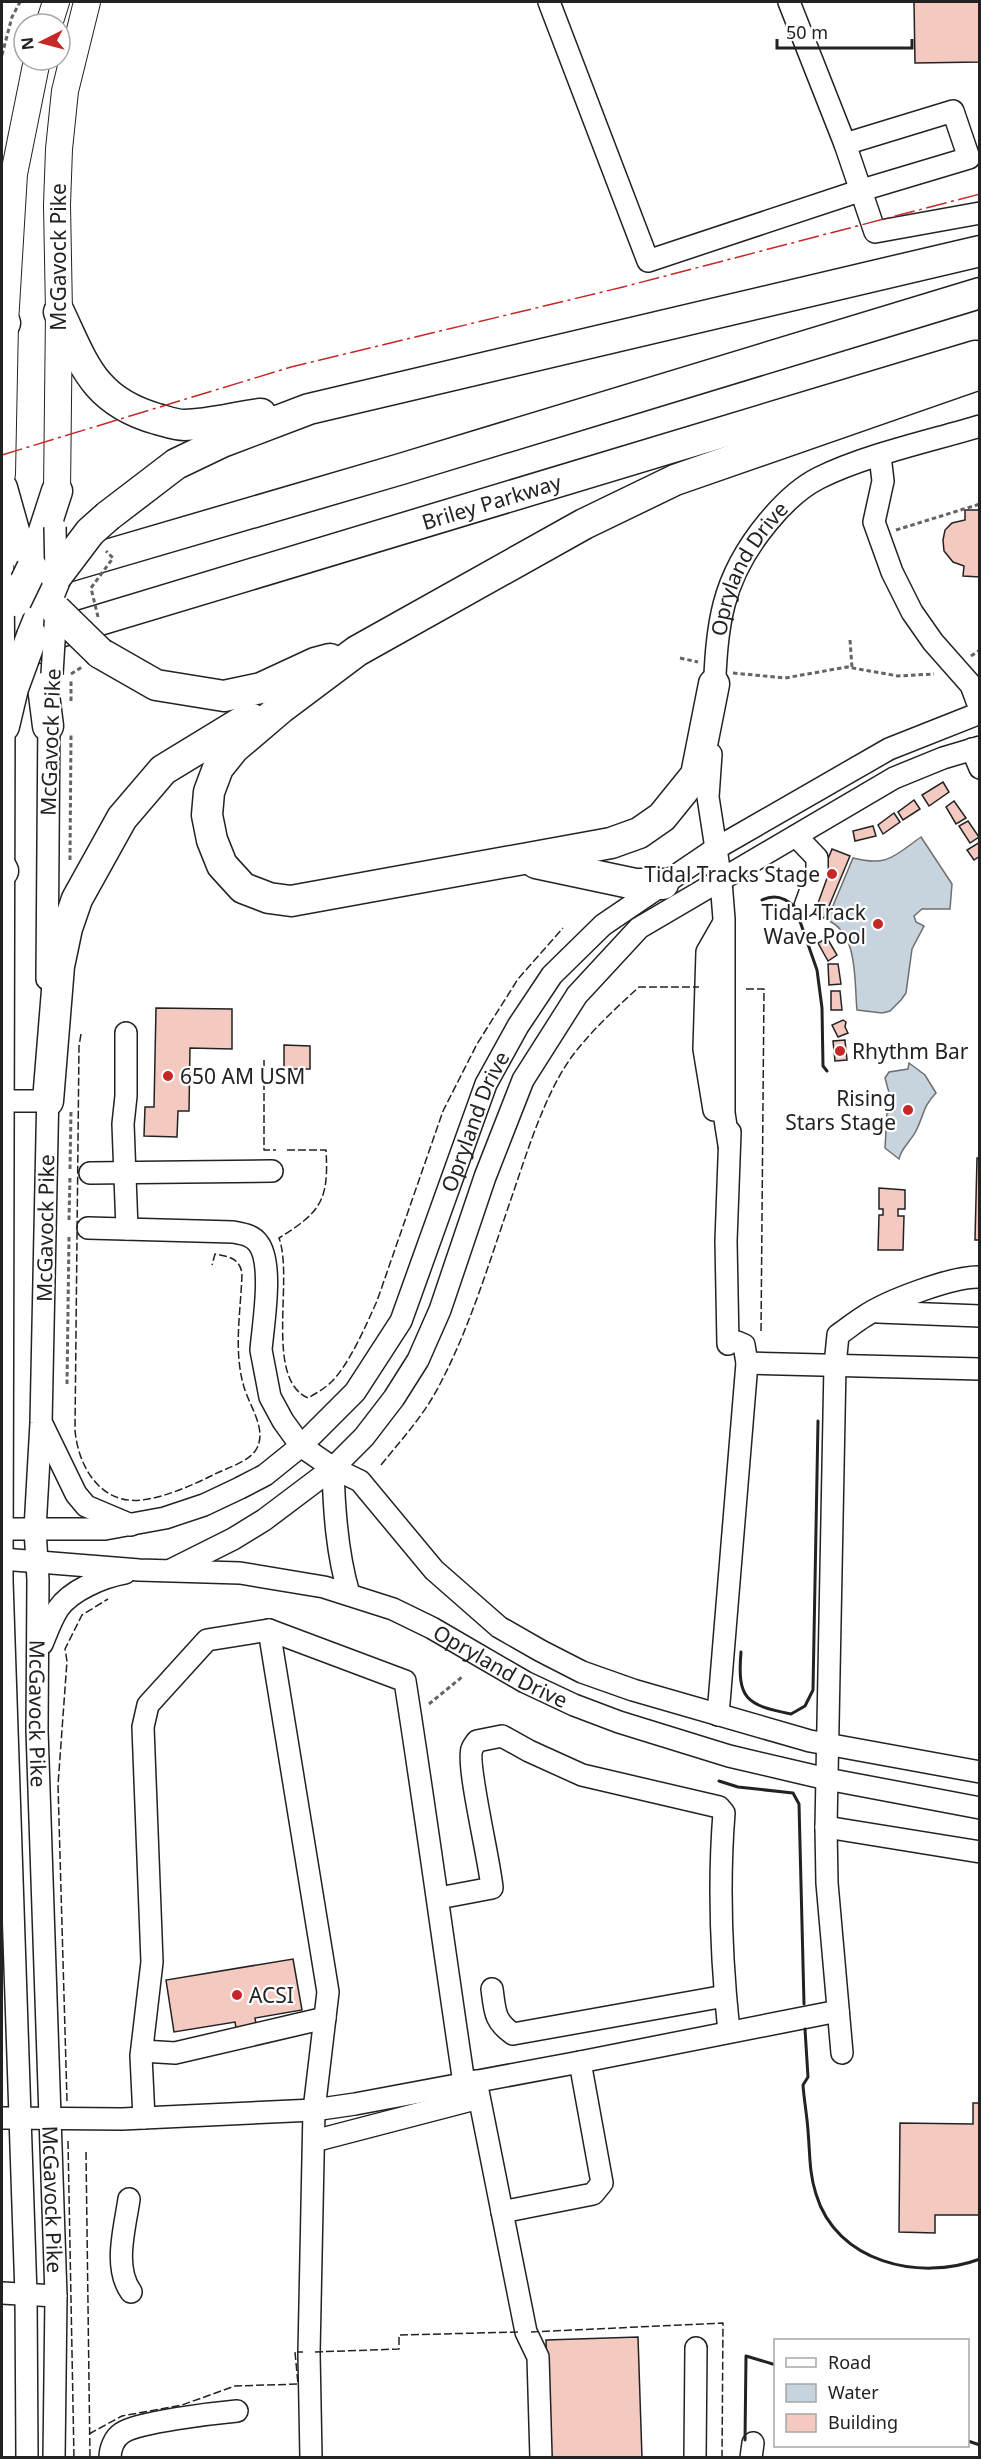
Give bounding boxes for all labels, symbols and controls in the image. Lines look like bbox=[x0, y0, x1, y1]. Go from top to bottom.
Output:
north arrow bbox=[12, 12, 72, 72]
scale bar bbox=[777, 12, 912, 50]
text: 50 m bbox=[786, 20, 828, 44]
text: N bbox=[15, 36, 39, 51]
street label: McGavock Pike bbox=[44, 183, 72, 331]
street label: Briley Parkway bbox=[418, 467, 565, 536]
street label: Opryland Drive bbox=[704, 495, 794, 638]
street label: McGavock Pike bbox=[33, 668, 67, 816]
place label: Tidal Tracks Stage bbox=[644, 860, 820, 888]
marker: Tidal Tracks Stage bbox=[825, 867, 839, 881]
place label: Tidal Track Wave Pool bbox=[761, 898, 867, 950]
marker: Tidal Track Wave Pool bbox=[871, 917, 885, 931]
place label: Rhythm Bar bbox=[852, 1037, 969, 1065]
marker: Rhythm Bar bbox=[833, 1044, 847, 1058]
street label: Opryland Drive bbox=[434, 1046, 515, 1196]
place label: 650 AM USM bbox=[180, 1062, 305, 1090]
marker: 650 AM USM bbox=[161, 1069, 175, 1083]
place label: Rising Stars Stage bbox=[785, 1084, 896, 1136]
marker: Rising Stars Stage bbox=[901, 1103, 915, 1117]
street label: McGavock Pike bbox=[30, 1154, 60, 1302]
street label: Opryland Drive bbox=[428, 1618, 572, 1714]
street label: McGavock Pike bbox=[23, 1640, 53, 1788]
place label: ACSI bbox=[249, 1981, 294, 2009]
marker: ACSI bbox=[230, 1988, 244, 2002]
street label: McGavock Pike bbox=[36, 2125, 69, 2274]
legend bbox=[774, 2339, 969, 2447]
text: Road bbox=[828, 2350, 871, 2374]
text: Water bbox=[828, 2380, 879, 2404]
text: Building bbox=[828, 2410, 898, 2434]

